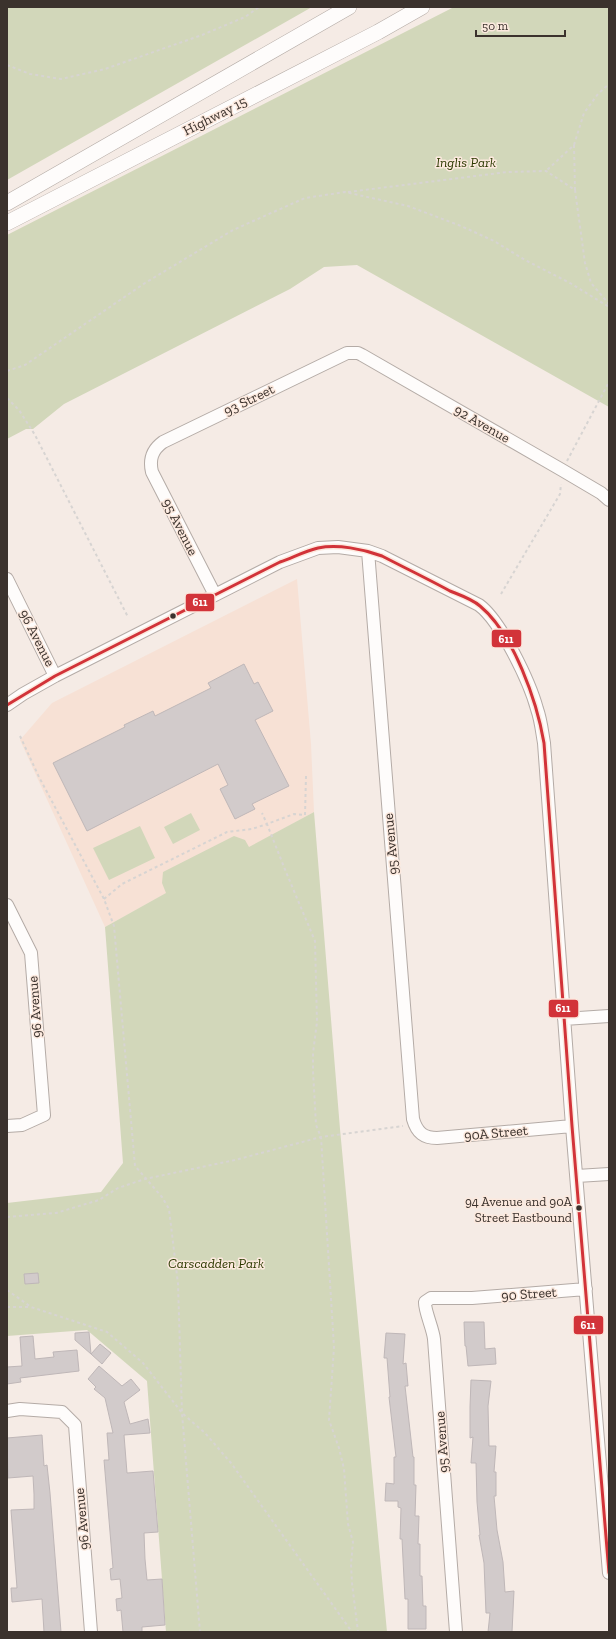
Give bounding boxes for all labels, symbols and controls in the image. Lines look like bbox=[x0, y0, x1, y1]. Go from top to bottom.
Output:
scale bar bbox=[476, 12, 565, 38]
text: 50 m bbox=[482, 19, 509, 33]
street label: Highway 15 bbox=[180, 93, 250, 139]
park label: Inglis Park bbox=[436, 154, 496, 171]
street label: 93 Street bbox=[221, 380, 278, 420]
street label: 92 Avenue bbox=[451, 401, 513, 447]
street label: 95 Avenue bbox=[158, 496, 202, 559]
line badge: 611 bbox=[185, 593, 215, 612]
text: 611 bbox=[193, 596, 208, 609]
street label: 96 Avenue bbox=[15, 607, 59, 670]
unlabelled marker bbox=[168, 611, 178, 621]
line badge: 611 bbox=[491, 629, 522, 648]
text: 611 bbox=[499, 633, 514, 646]
street label: 95 Avenue bbox=[380, 812, 402, 875]
street label: 96 Avenue bbox=[24, 975, 46, 1039]
line badge: 611 bbox=[548, 999, 579, 1018]
text: 611 bbox=[556, 1002, 571, 1015]
street label: 90A Street bbox=[463, 1122, 529, 1144]
place label: 94 Avenue and 90A Street Eastbound bbox=[465, 1194, 573, 1225]
marker: 94 Avenue and 90A Street Eastbound bbox=[574, 1203, 584, 1213]
park label: Carscadden Park bbox=[168, 1255, 264, 1272]
street label: 90 Street bbox=[501, 1284, 558, 1304]
line badge: 611 bbox=[573, 1315, 604, 1335]
text: 611 bbox=[581, 1319, 596, 1332]
street label: 95 Avenue bbox=[431, 1410, 453, 1473]
street label: 96 Avenue bbox=[71, 1487, 93, 1551]

